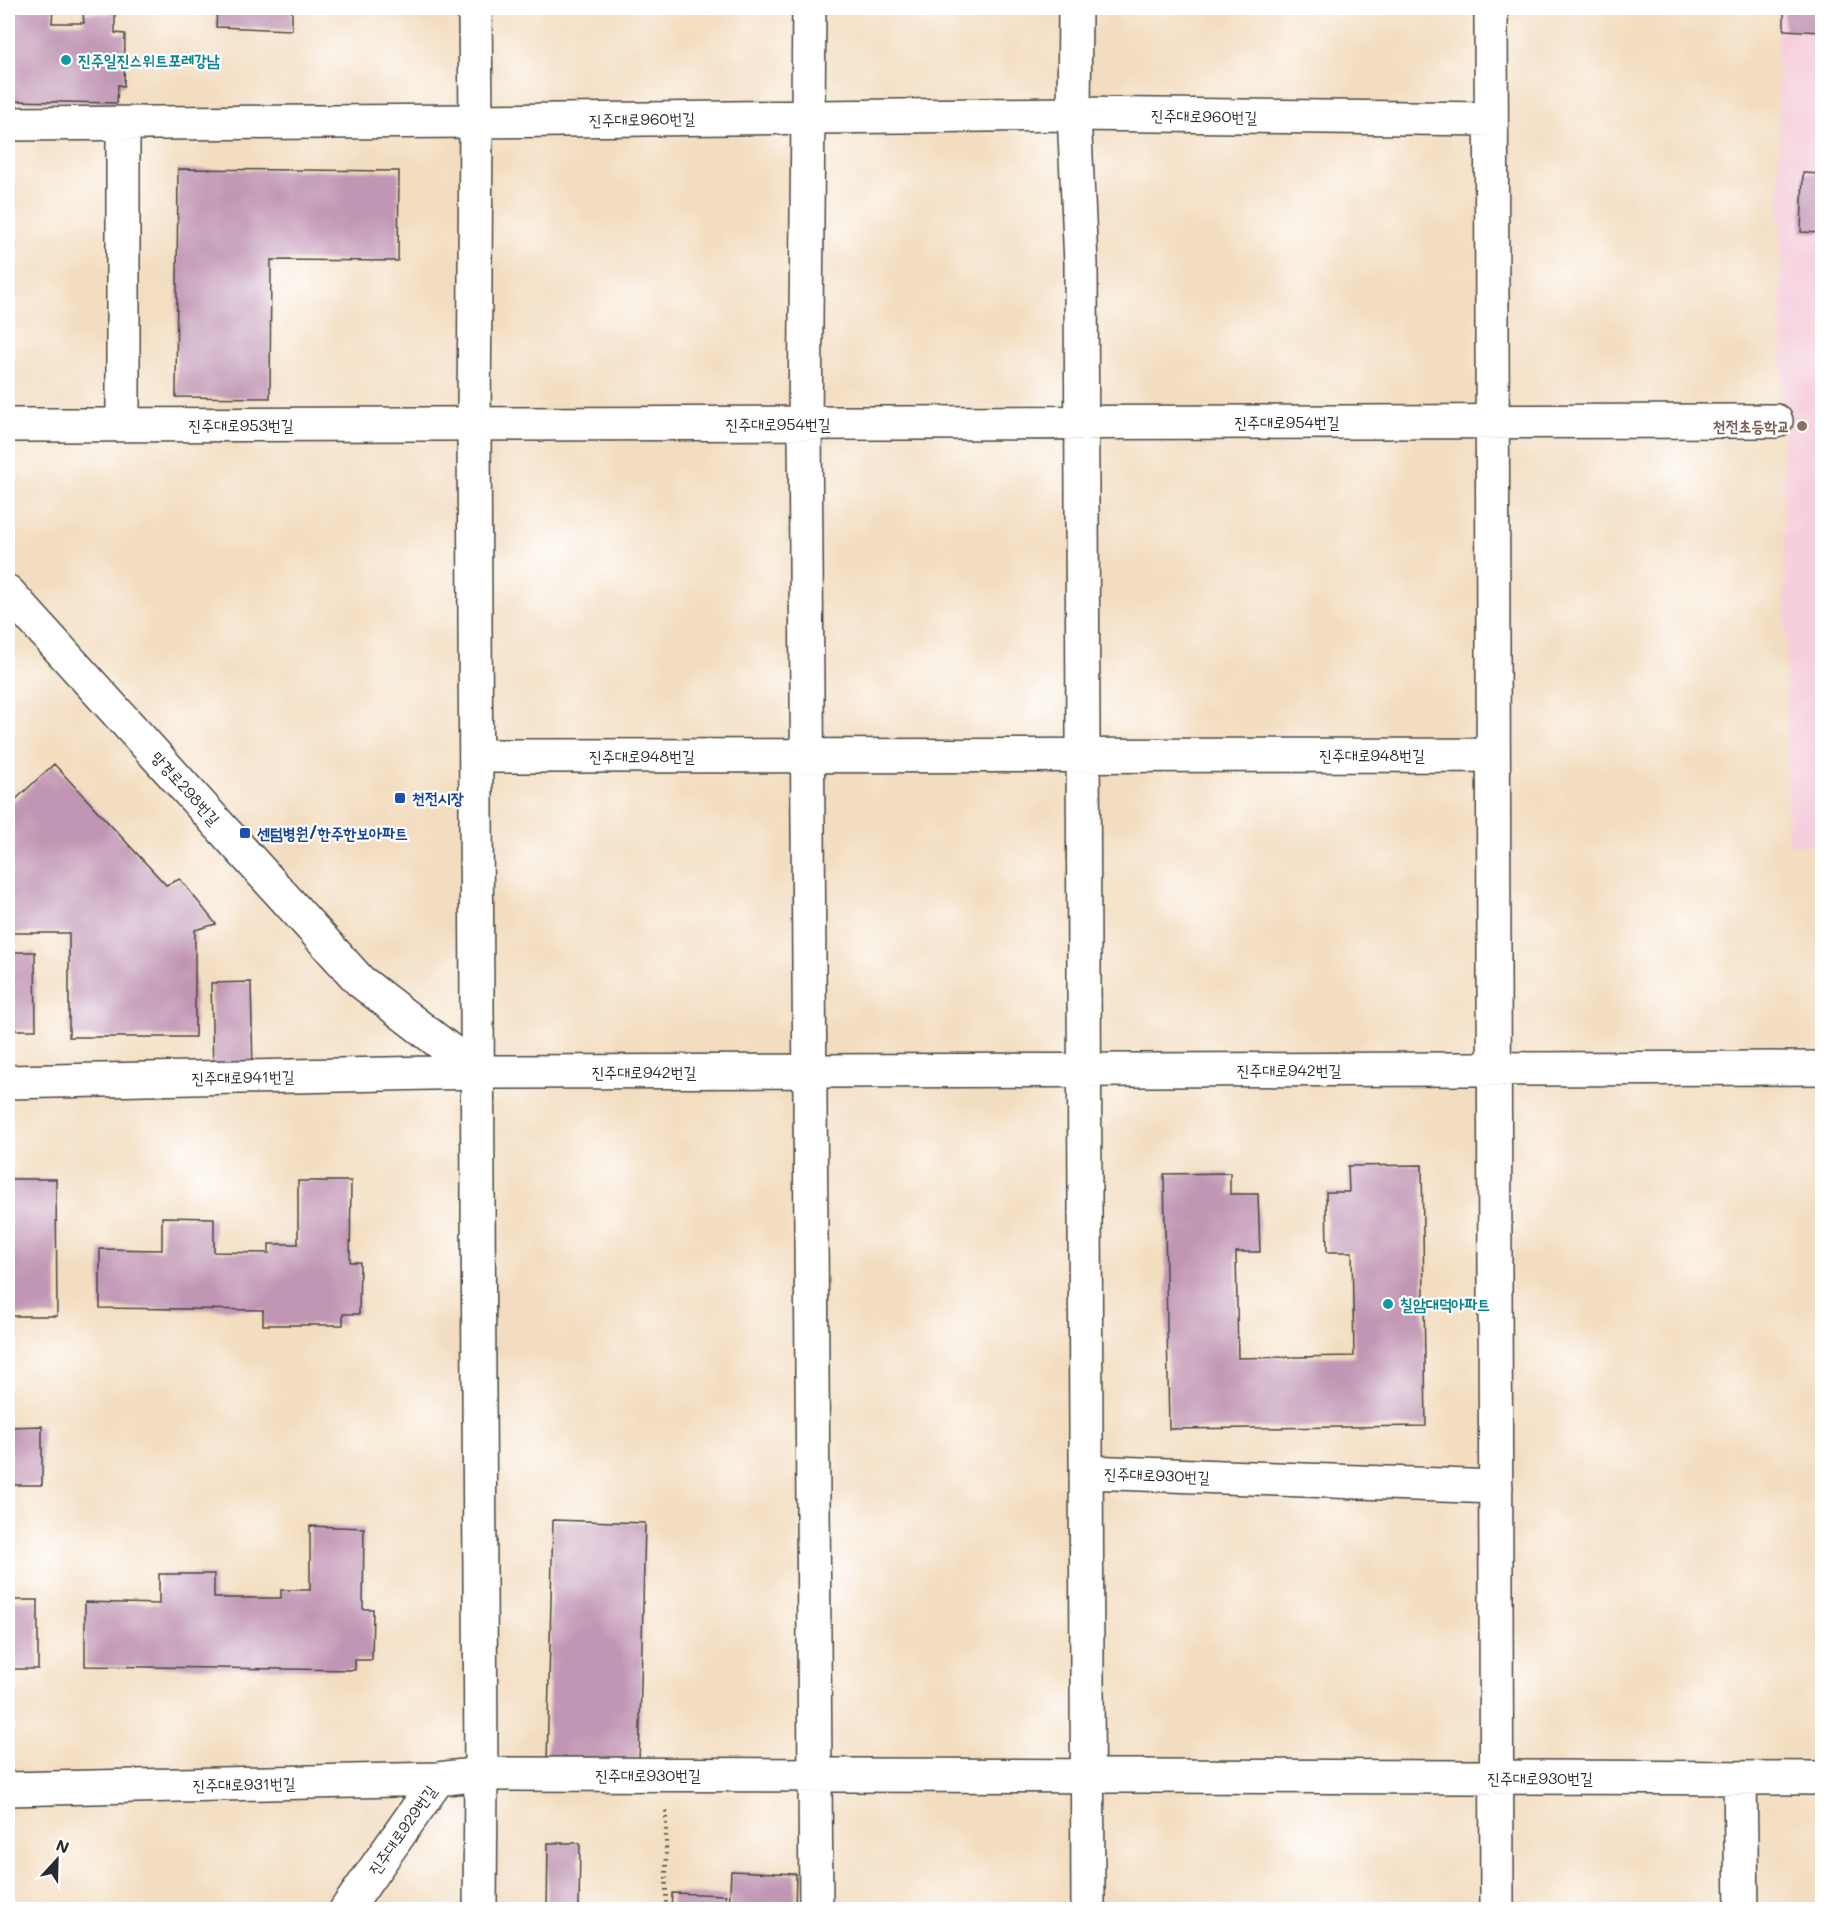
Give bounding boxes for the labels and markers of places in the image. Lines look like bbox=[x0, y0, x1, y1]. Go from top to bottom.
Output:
place label: 진주일진스위트포레강남 bbox=[78, 49, 220, 70]
marker: 진주일진스위트포레강남 bbox=[59, 53, 73, 67]
place label: 천전초등학교 bbox=[1713, 415, 1790, 436]
marker: 천전초등학교 bbox=[1795, 419, 1809, 433]
place label: 천전시장 bbox=[412, 787, 464, 808]
marker: 천전시장 bbox=[393, 791, 407, 805]
place label: 센텀병원/한주한보아파트 bbox=[257, 822, 408, 843]
marker: 센텀병원/한주한보아파트 bbox=[238, 826, 252, 840]
place label: 칠암대덕아파트 bbox=[1400, 1293, 1490, 1314]
marker: 칠암대덕아파트 bbox=[1381, 1297, 1395, 1311]

